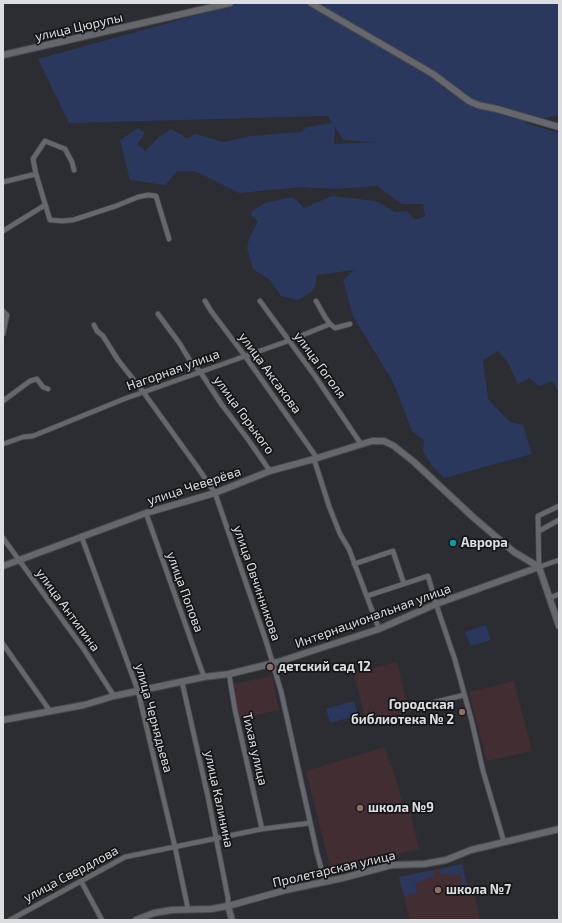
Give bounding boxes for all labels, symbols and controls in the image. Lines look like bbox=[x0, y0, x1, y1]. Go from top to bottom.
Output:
street label: улица Цюрупы bbox=[33, 9, 125, 45]
street label: улица Аксакова bbox=[235, 329, 305, 417]
street label: улица Гоголя bbox=[291, 329, 349, 401]
street label: Нагорная улица bbox=[124, 346, 222, 394]
street label: улица Горького bbox=[210, 373, 278, 457]
street label: улица Чеверёва bbox=[145, 464, 243, 508]
street label: улица Овчинникова bbox=[230, 523, 284, 643]
place label: Аврора bbox=[461, 535, 508, 551]
marker: Аврора bbox=[448, 538, 458, 548]
street label: улица Попова bbox=[163, 550, 207, 634]
street label: улица Антипина bbox=[33, 565, 103, 655]
street label: Интернациональная улица bbox=[293, 581, 453, 651]
place label: детский сад 12 bbox=[278, 659, 371, 675]
street label: улица Чернядьева bbox=[132, 662, 176, 774]
marker: детский сад 12 bbox=[265, 662, 275, 672]
place label: Городская библиотека № 2 bbox=[351, 697, 454, 728]
marker: Городская библиотека № 2 bbox=[457, 707, 467, 717]
street label: Тихая улица bbox=[239, 711, 271, 787]
street label: улица Калинина bbox=[201, 749, 237, 849]
place label: школа №9 bbox=[368, 800, 434, 816]
marker: школа №9 bbox=[355, 803, 365, 813]
street label: улица Свердлова bbox=[21, 842, 121, 906]
street label: Пролетарская улица bbox=[271, 847, 397, 891]
place label: школа №7 bbox=[446, 882, 511, 898]
marker: школа №7 bbox=[433, 885, 443, 895]

